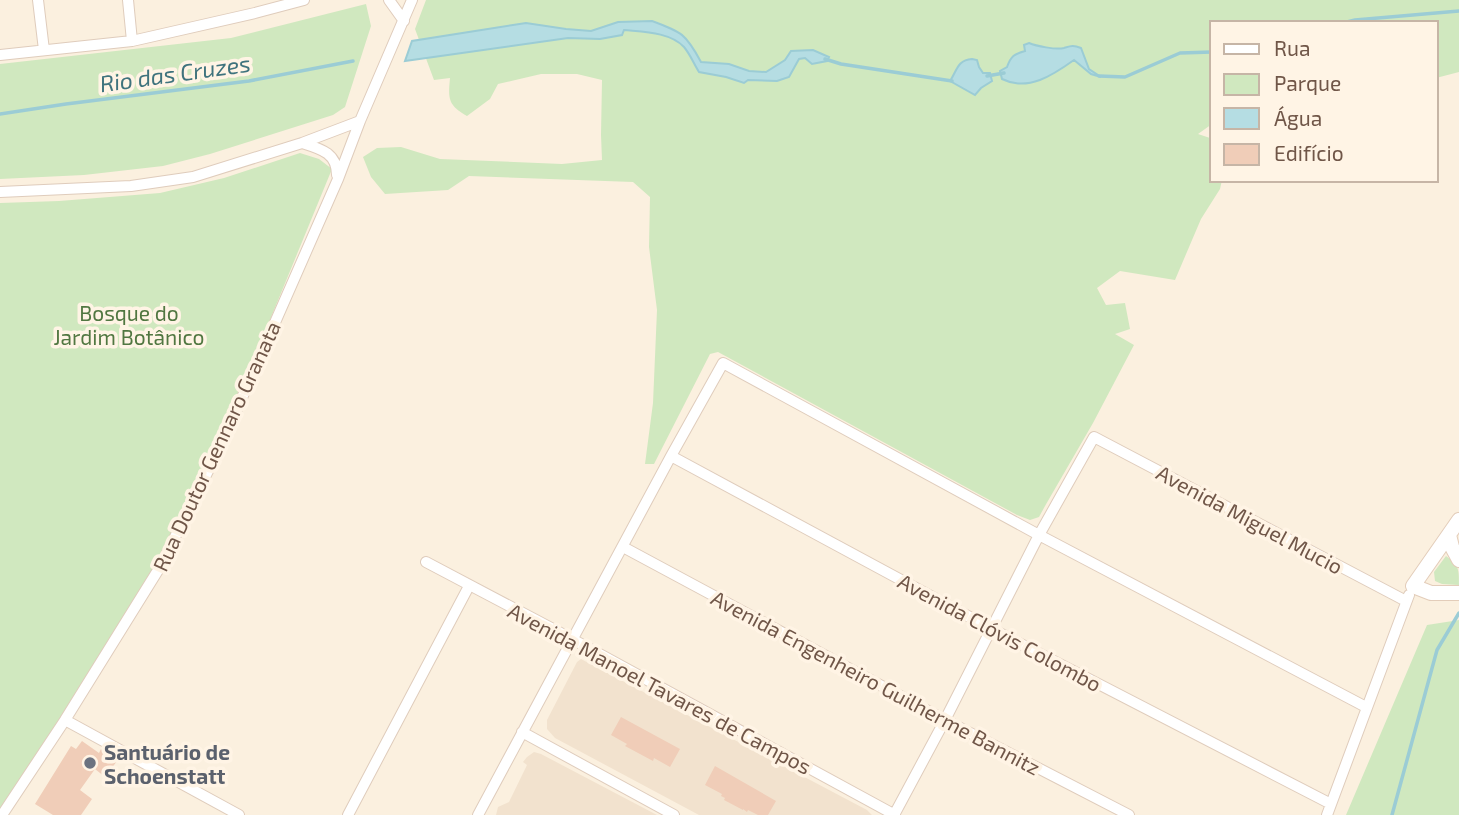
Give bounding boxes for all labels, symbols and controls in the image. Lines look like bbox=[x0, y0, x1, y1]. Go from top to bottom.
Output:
legend bbox=[1210, 21, 1438, 182]
text: Rua bbox=[1274, 35, 1310, 60]
water label: Rio das Cruzes bbox=[98, 49, 252, 97]
text: Parque bbox=[1274, 70, 1341, 95]
text: Água bbox=[1274, 105, 1322, 130]
text: Edifício bbox=[1274, 140, 1344, 165]
park label: Bosque do Jardim Botânico bbox=[53, 300, 205, 349]
street label: Rua Doutor Gennaro Granata bbox=[147, 317, 285, 575]
street label: Avenida Miguel Mucio bbox=[1153, 459, 1347, 579]
street label: Avenida Clóvis Colombo bbox=[894, 568, 1106, 696]
street label: Avenida Engenheiro Guilherme Bannitz bbox=[707, 584, 1045, 780]
street label: Avenida Manoel Tavares de Campos bbox=[504, 597, 816, 779]
place label: Santuário de Schoenstatt bbox=[104, 739, 230, 788]
marker: Santuário de Schoenstatt bbox=[82, 755, 98, 771]

